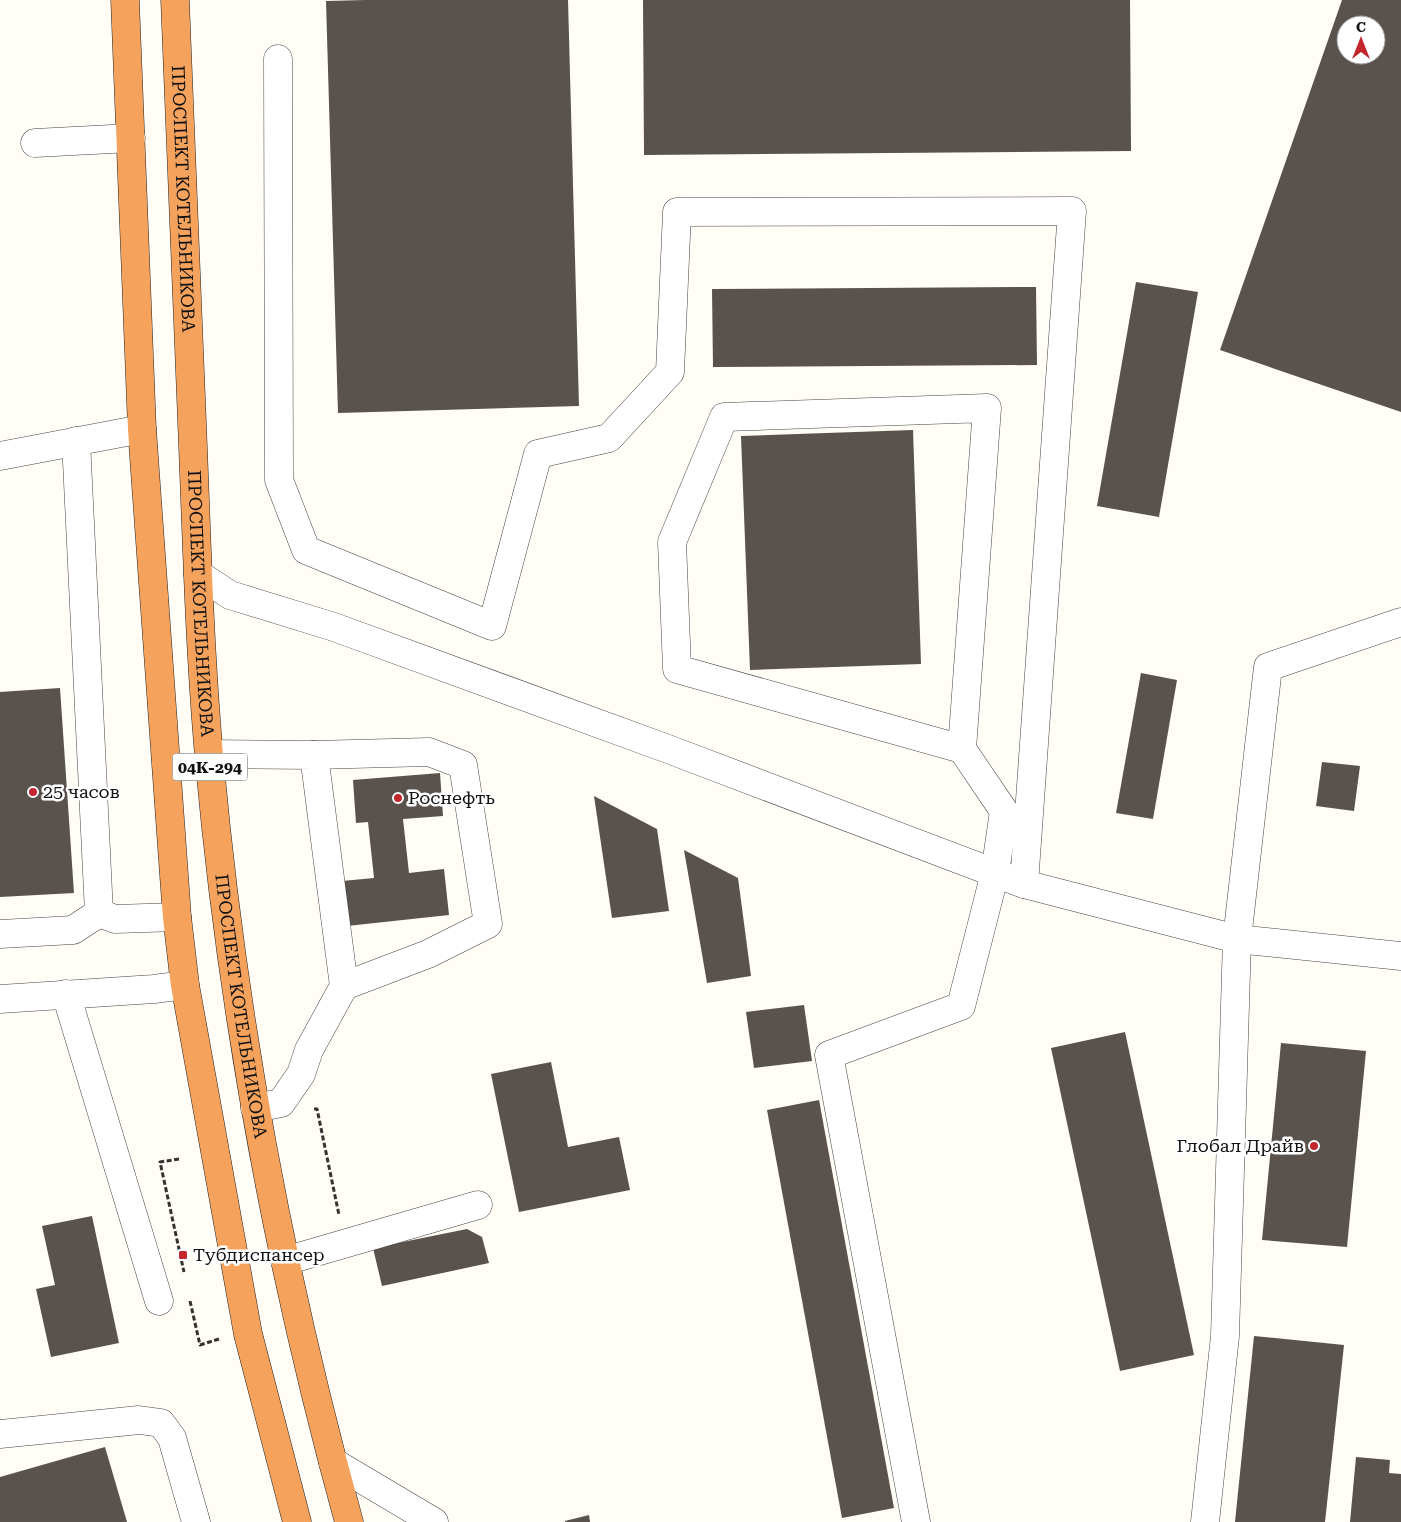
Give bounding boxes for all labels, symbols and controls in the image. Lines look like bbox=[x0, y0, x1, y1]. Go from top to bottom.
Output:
north arrow bbox=[1336, 15, 1386, 65]
text: С bbox=[1356, 19, 1366, 35]
street label: ПРОСПЕКТ КОТЕЛЬНИКОВА bbox=[168, 65, 199, 333]
street label: ПРОСПЕКТ КОТЕЛЬНИКОВА bbox=[184, 470, 218, 738]
road number: 04К-294 bbox=[172, 754, 248, 780]
place label: 25 часов bbox=[43, 781, 120, 802]
marker: 25 часов bbox=[27, 786, 39, 798]
place label: Роснефть bbox=[408, 787, 495, 808]
marker: Роснефть bbox=[392, 792, 404, 804]
street label: ПРОСПЕКТ КОТЕЛЬНИКОВА bbox=[211, 873, 272, 1140]
place label: Глобал Драйв bbox=[1177, 1135, 1304, 1156]
marker: Глобал Драйв bbox=[1308, 1140, 1320, 1152]
place label: Тубдиспансер bbox=[193, 1244, 325, 1265]
marker: Тубдиспансер bbox=[177, 1249, 189, 1261]

